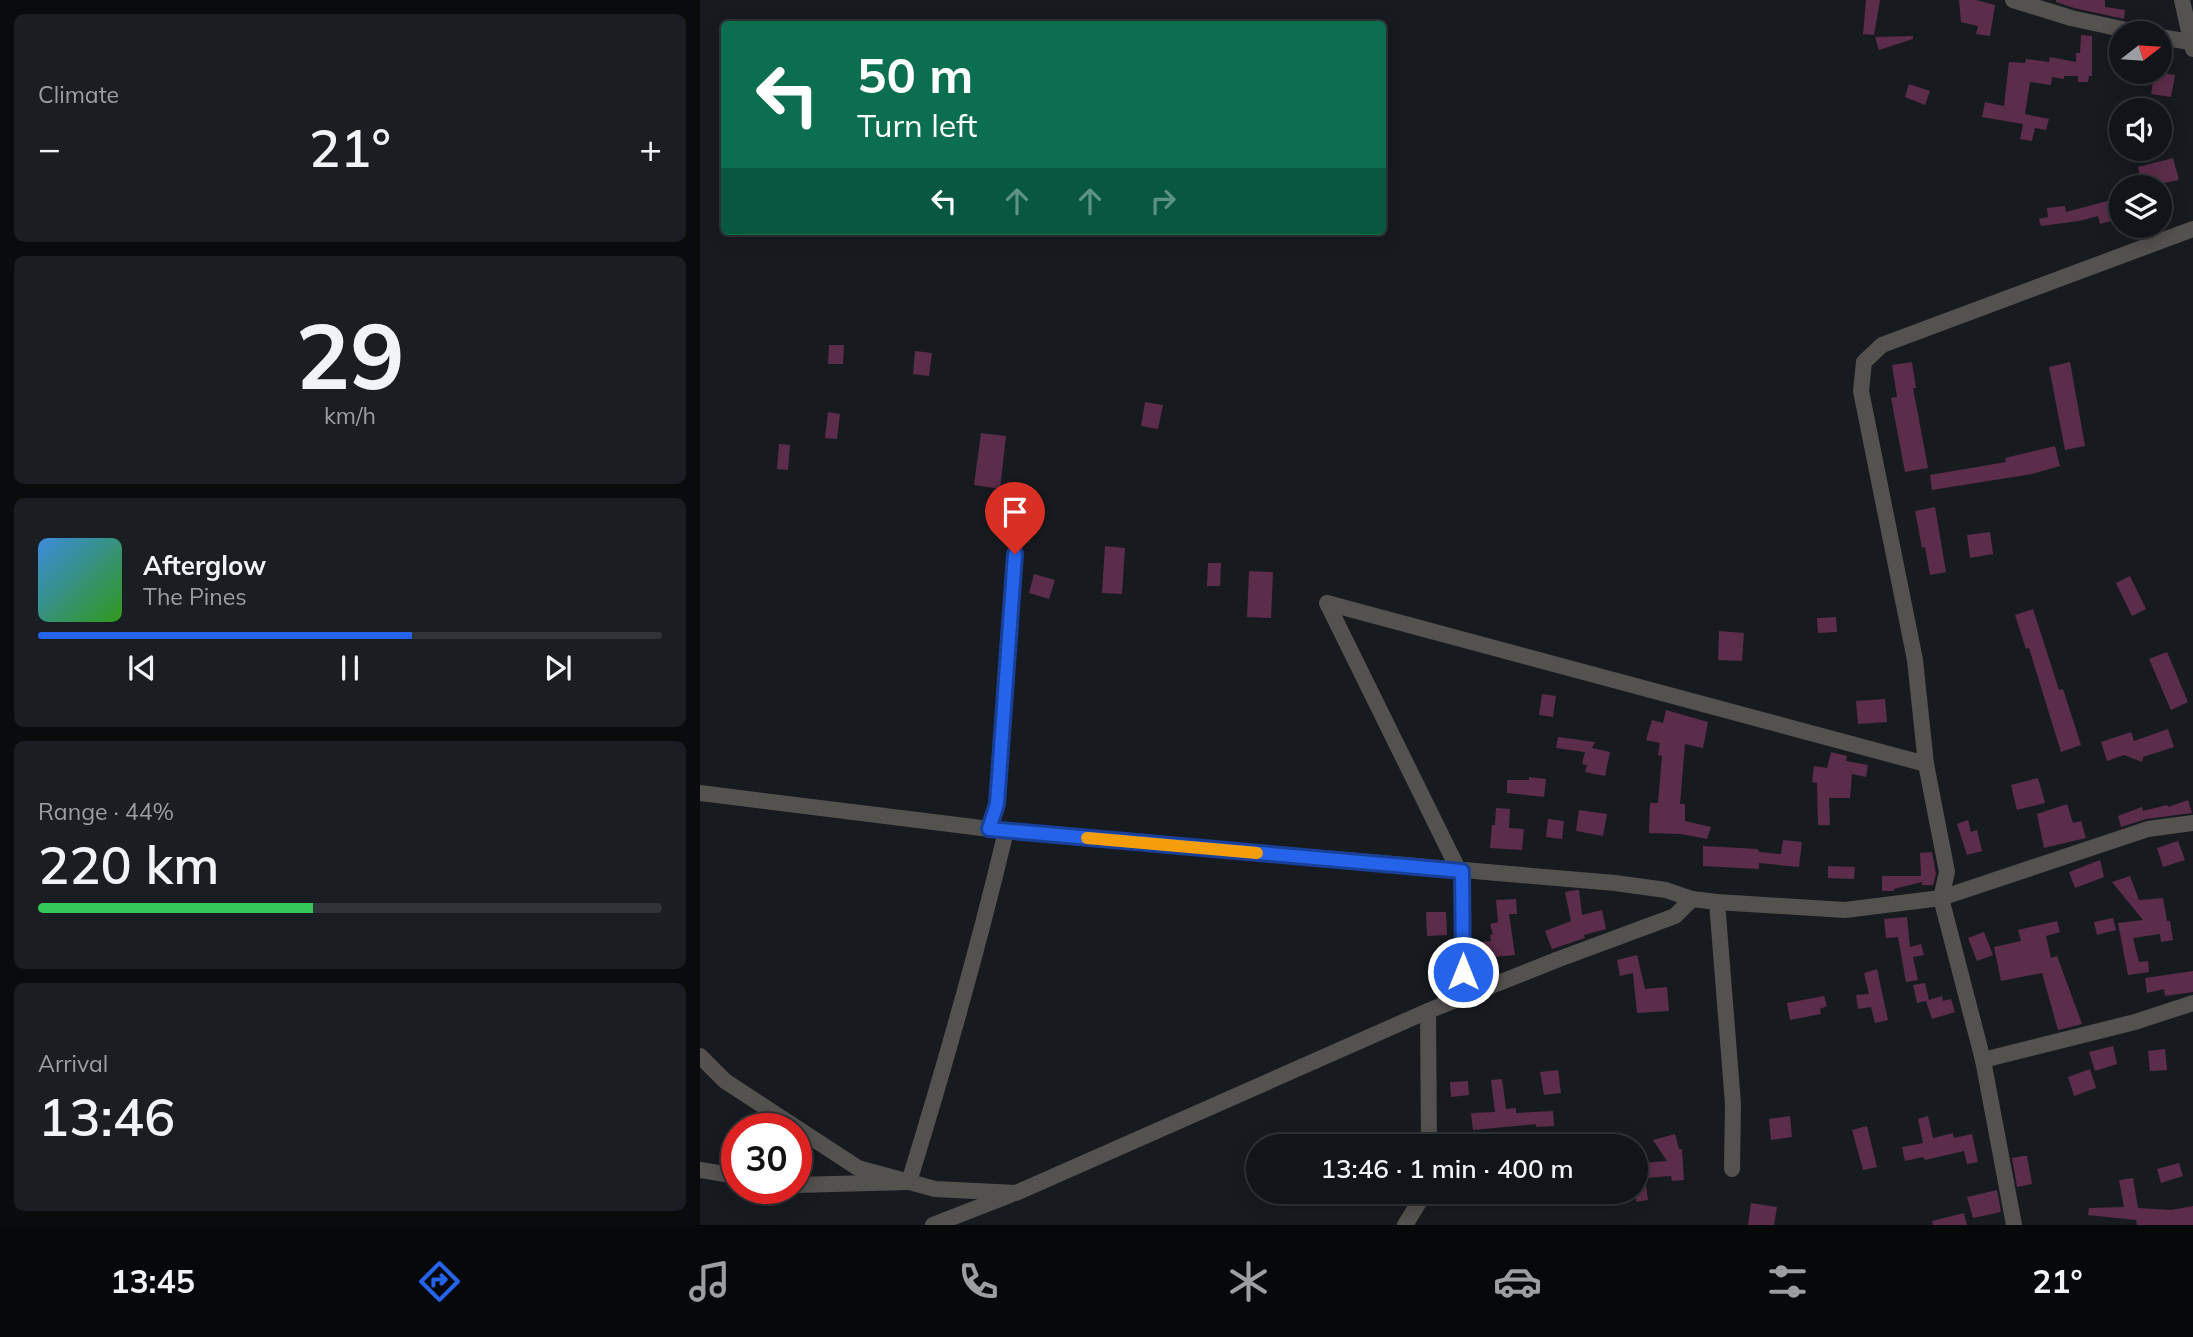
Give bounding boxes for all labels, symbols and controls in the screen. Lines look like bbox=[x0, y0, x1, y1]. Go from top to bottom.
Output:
north arrow bbox=[2109, 21, 2172, 84]
map controls bbox=[2109, 21, 2172, 238]
text: 50 m bbox=[857, 44, 973, 105]
icon: left bbox=[742, 49, 833, 140]
text: Climate bbox=[38, 80, 119, 109]
button: sound bbox=[2109, 98, 2172, 161]
text: Turn left bbox=[857, 105, 977, 145]
text: 21° bbox=[309, 115, 391, 180]
text: − bbox=[38, 124, 61, 172]
text: + bbox=[639, 124, 662, 172]
button: layers bbox=[2109, 175, 2172, 238]
icon: left bbox=[925, 182, 963, 220]
icon: ahead bbox=[998, 182, 1036, 220]
icon: ahead bbox=[1071, 182, 1109, 220]
icon: right bbox=[1144, 182, 1182, 220]
text: 29 bbox=[295, 298, 405, 412]
text: km/h bbox=[324, 401, 376, 430]
pin bbox=[985, 482, 1045, 554]
icon: arrive bbox=[996, 493, 1034, 531]
text: Afterglow bbox=[143, 549, 266, 582]
text: The Pines bbox=[143, 582, 247, 611]
icon: previous bbox=[123, 649, 161, 687]
icon: pause bbox=[331, 649, 369, 687]
icon: next bbox=[539, 649, 577, 687]
text: Range · 44% bbox=[38, 797, 174, 826]
text: 220 km bbox=[38, 832, 219, 897]
position arrow bbox=[1426, 935, 1500, 1009]
text: Arrival bbox=[38, 1049, 108, 1078]
text: 13:46 bbox=[38, 1084, 175, 1149]
speed limit sign: 30 bbox=[721, 1113, 812, 1204]
text: 13:46 · 1 min · 400 m bbox=[1320, 1152, 1574, 1185]
icon: directions bbox=[415, 1257, 464, 1306]
icon: music bbox=[685, 1257, 734, 1306]
icon: phone bbox=[954, 1257, 1003, 1306]
icon: climate bbox=[1224, 1257, 1273, 1306]
icon: car bbox=[1493, 1257, 1542, 1306]
icon: filters bbox=[1763, 1257, 1812, 1306]
text: 13:45 bbox=[110, 1261, 195, 1301]
text: 21° bbox=[2032, 1261, 2083, 1301]

